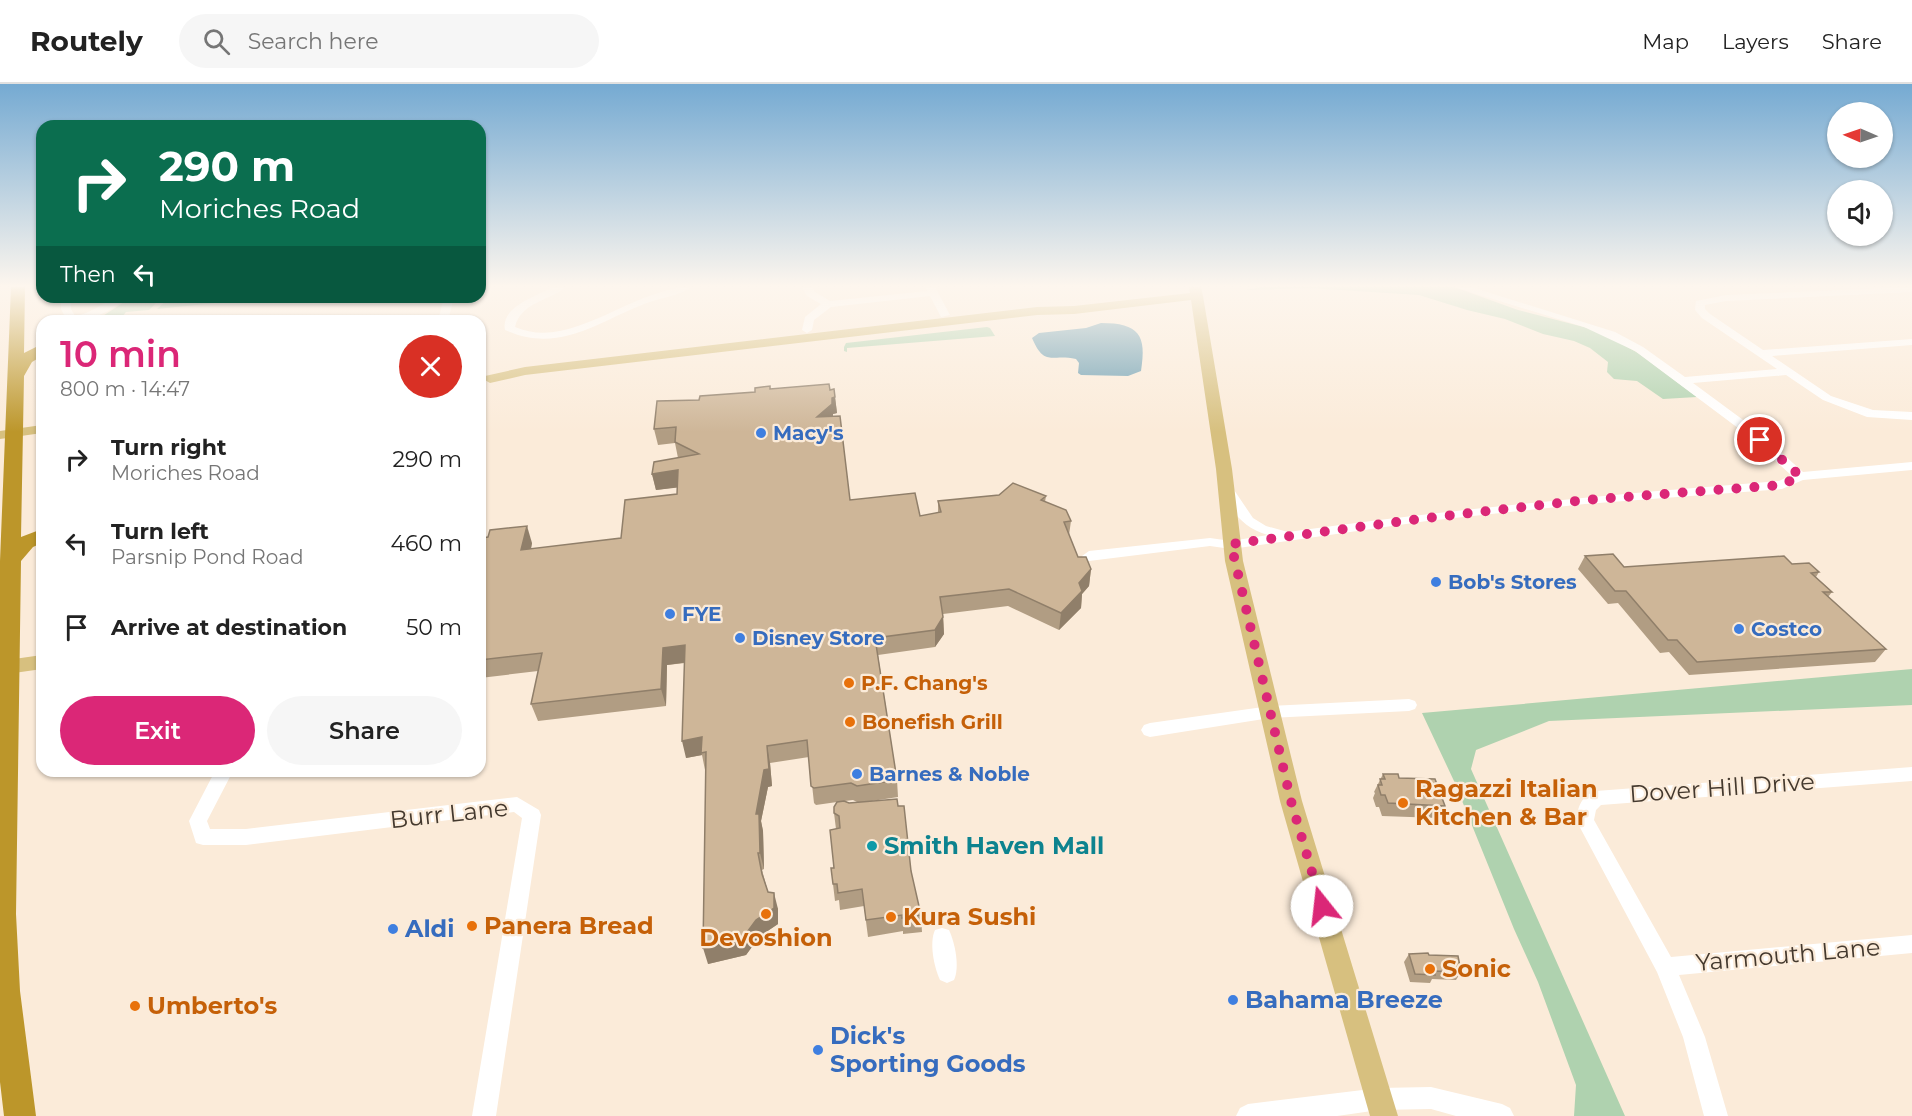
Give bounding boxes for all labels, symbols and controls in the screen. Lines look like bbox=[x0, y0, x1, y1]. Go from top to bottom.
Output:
search box bbox=[179, 14, 599, 68]
text: Routely bbox=[30, 24, 143, 58]
icon: search bbox=[200, 25, 233, 58]
text: Search here bbox=[248, 28, 379, 55]
text: Map bbox=[1642, 29, 1689, 54]
text: Layers bbox=[1722, 29, 1789, 54]
text: Share bbox=[1822, 29, 1882, 54]
north arrow bbox=[1827, 102, 1893, 168]
map controls bbox=[1827, 102, 1893, 246]
text: 290 m bbox=[159, 140, 295, 192]
icon: right bbox=[60, 144, 138, 222]
button: sound bbox=[1827, 180, 1893, 246]
text: Moriches Road bbox=[159, 192, 360, 225]
icon: left bbox=[128, 258, 161, 291]
text: Then bbox=[60, 261, 116, 288]
text: 10 min bbox=[60, 332, 181, 376]
button: close bbox=[399, 335, 462, 398]
text: 800 m · 14:47 bbox=[60, 377, 190, 401]
pin bbox=[1734, 414, 1785, 465]
place label: Macy's bbox=[773, 421, 844, 445]
icon: arrive bbox=[1743, 423, 1776, 456]
marker: Macy's bbox=[754, 426, 768, 440]
text: Turn right bbox=[111, 434, 226, 461]
icon: right bbox=[60, 443, 93, 476]
text: 290 m bbox=[392, 446, 462, 473]
text: Moriches Road bbox=[111, 461, 260, 485]
text: Turn left bbox=[111, 518, 209, 545]
icon: left bbox=[60, 527, 93, 560]
text: 460 m bbox=[390, 530, 462, 557]
text: Parsnip Pond Road bbox=[111, 545, 304, 569]
place label: Bob's Stores bbox=[1448, 570, 1577, 594]
marker: Bob's Stores bbox=[1429, 575, 1443, 589]
place label: FYE bbox=[682, 602, 722, 626]
marker: FYE bbox=[663, 607, 677, 621]
icon: arrive bbox=[60, 611, 93, 644]
text: Arrive at destination bbox=[111, 614, 347, 641]
text: 50 m bbox=[406, 614, 462, 641]
place label: Costco bbox=[1751, 617, 1822, 641]
marker: Costco bbox=[1732, 622, 1746, 636]
place label: Disney Store bbox=[752, 626, 885, 650]
marker: Disney Store bbox=[733, 631, 747, 645]
place label: P.F. Chang's bbox=[861, 671, 988, 695]
marker: P.F. Chang's bbox=[842, 676, 856, 690]
button: Exit bbox=[60, 696, 255, 765]
button: Share bbox=[267, 696, 462, 765]
place label: Bonefish Grill bbox=[862, 710, 1003, 734]
marker: Bonefish Grill bbox=[843, 715, 857, 729]
place label: Barnes & Noble bbox=[869, 762, 1030, 786]
marker: Barnes & Noble bbox=[850, 767, 864, 781]
street label: Dover Hill Drive bbox=[1628, 767, 1816, 808]
place label: Ragazzi Italian Kitchen & Bar bbox=[1415, 774, 1598, 831]
street label: Burr Lane bbox=[388, 793, 509, 834]
marker: Ragazzi Italian Kitchen & Bar bbox=[1396, 796, 1410, 810]
place label: Smith Haven Mall bbox=[884, 831, 1104, 860]
marker: Smith Haven Mall bbox=[865, 839, 879, 853]
position arrow bbox=[1290, 874, 1354, 938]
place label: Kura Sushi bbox=[903, 902, 1036, 931]
marker: Devoshion bbox=[759, 907, 773, 921]
marker: Kura Sushi bbox=[884, 910, 898, 924]
place label: Panera Bread bbox=[484, 911, 654, 940]
place label: Aldi bbox=[404, 914, 454, 943]
marker: Panera Bread bbox=[465, 919, 479, 933]
marker: Aldi bbox=[386, 922, 400, 936]
place label: Devoshion bbox=[699, 923, 833, 952]
street label: Yarmouth Lane bbox=[1694, 932, 1881, 977]
place label: Sonic bbox=[1442, 954, 1511, 983]
marker: Sonic bbox=[1423, 962, 1437, 976]
place label: Bahama Breeze bbox=[1245, 985, 1443, 1014]
place label: Umberto's bbox=[147, 991, 277, 1020]
marker: Bahama Breeze bbox=[1226, 993, 1240, 1007]
marker: Umberto's bbox=[128, 999, 142, 1013]
place label: Dick's Sporting Goods bbox=[830, 1021, 1026, 1078]
marker: Dick's Sporting Goods bbox=[811, 1043, 825, 1057]

